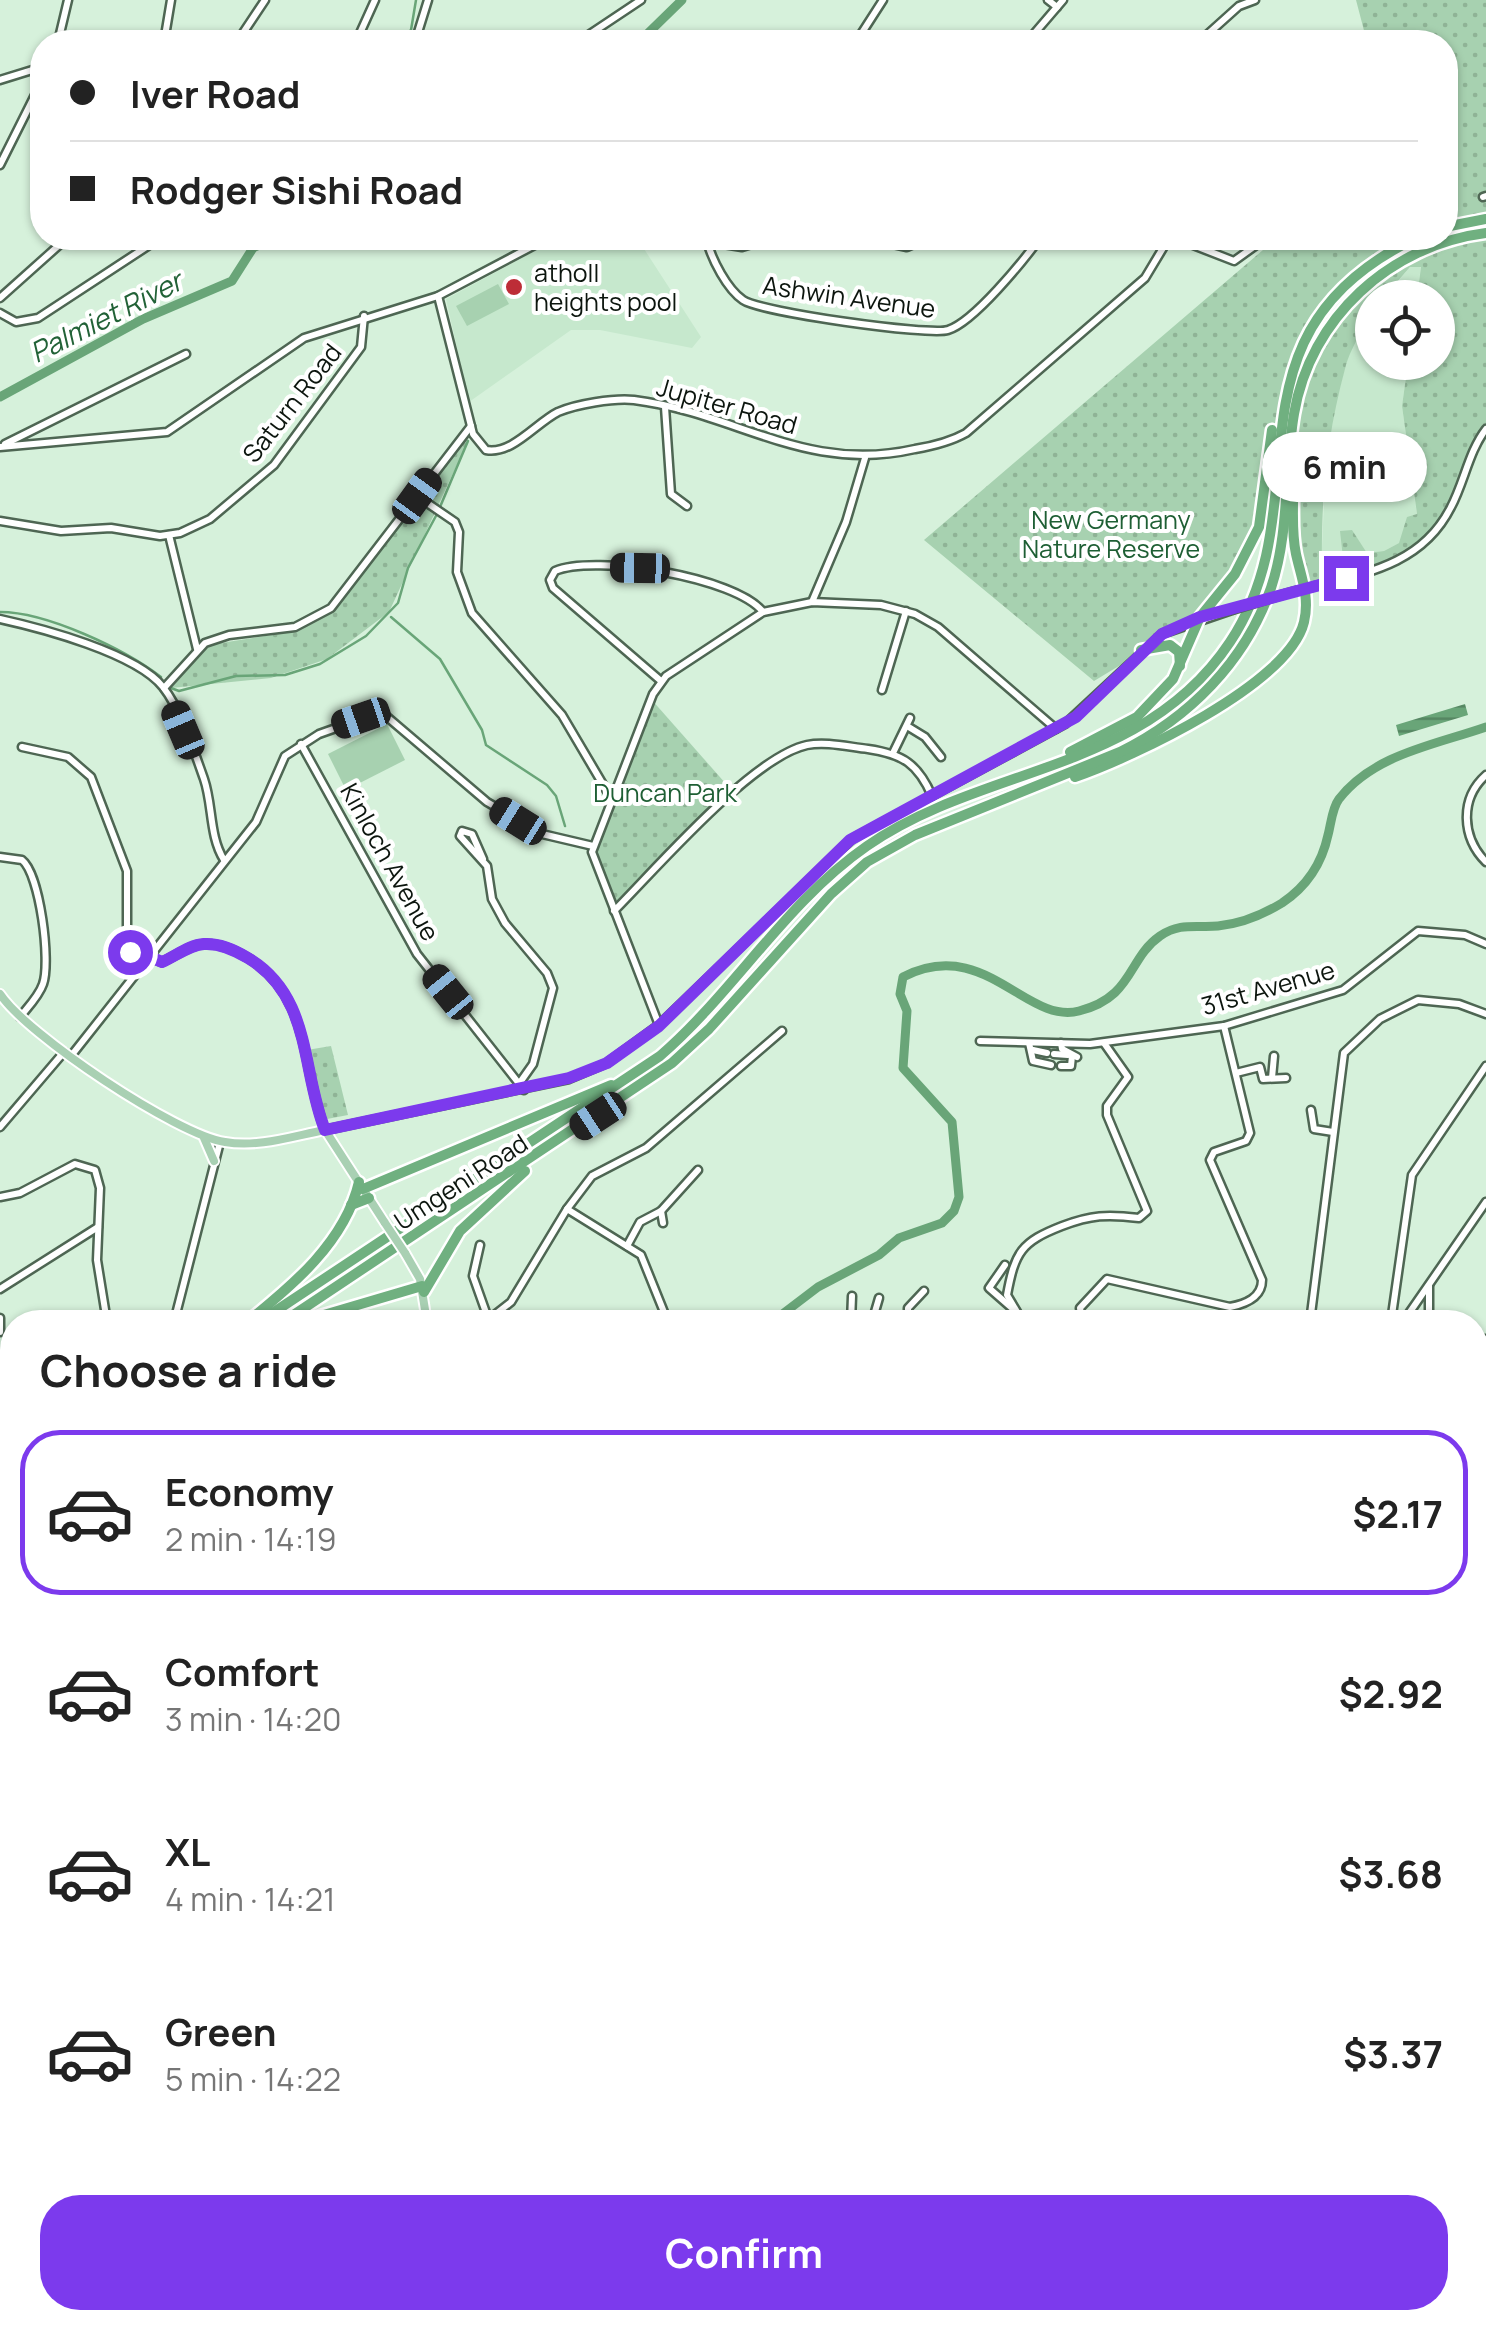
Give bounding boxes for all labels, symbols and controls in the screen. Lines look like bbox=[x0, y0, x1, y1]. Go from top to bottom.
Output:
text: Iver Road bbox=[130, 67, 300, 119]
text: Rodger Sishi Road bbox=[130, 163, 463, 215]
place label: atholl heights pool bbox=[534, 255, 677, 319]
water label: Palmiet River bbox=[23, 260, 192, 371]
street label: Ashwin Avenue bbox=[760, 267, 938, 326]
marker: atholl heights pool bbox=[503, 276, 525, 298]
map controls bbox=[1355, 280, 1455, 380]
button: locate bbox=[1355, 280, 1455, 380]
street label: Saturn Road bbox=[234, 336, 349, 470]
street label: Jupiter Road bbox=[653, 369, 801, 442]
callout: 6 min bbox=[1264, 433, 1428, 503]
text: 6 min bbox=[1302, 445, 1387, 489]
car bbox=[387, 463, 447, 529]
park label: New Germany Nature Reserve bbox=[1022, 502, 1200, 566]
car bbox=[610, 552, 670, 584]
route end bbox=[1324, 556, 1369, 601]
car bbox=[328, 694, 394, 742]
car bbox=[157, 697, 209, 763]
park label: Duncan Park bbox=[593, 775, 737, 810]
street label: Kinloch Avenue bbox=[333, 777, 448, 947]
car bbox=[485, 792, 551, 850]
route start bbox=[108, 930, 153, 975]
street label: 31st Avenue bbox=[1197, 952, 1339, 1023]
car bbox=[417, 959, 479, 1025]
car bbox=[565, 1087, 631, 1145]
street label: Umgeni Road bbox=[387, 1125, 534, 1238]
text: Choose a ride bbox=[40, 1339, 337, 1401]
text: Economy bbox=[165, 1465, 334, 1517]
icon: car bbox=[45, 1468, 135, 1558]
text: $2.17 bbox=[1353, 1487, 1443, 1539]
text: 2 min · 14:19 bbox=[165, 1517, 337, 1561]
text: Comfort bbox=[165, 1645, 319, 1697]
icon: car bbox=[45, 1648, 135, 1738]
text: $2.92 bbox=[1339, 1667, 1443, 1719]
text: 3 min · 14:20 bbox=[165, 1697, 341, 1741]
text: XL bbox=[165, 1825, 210, 1877]
icon: car bbox=[45, 1828, 135, 1918]
text: $3.68 bbox=[1339, 1847, 1443, 1899]
text: 4 min · 14:21 bbox=[165, 1877, 336, 1921]
text: Green bbox=[165, 2005, 277, 2057]
icon: car bbox=[45, 2008, 135, 2098]
text: $3.37 bbox=[1343, 2027, 1443, 2079]
text: 5 min · 14:22 bbox=[165, 2057, 341, 2101]
button: Confirm bbox=[40, 2195, 1448, 2310]

